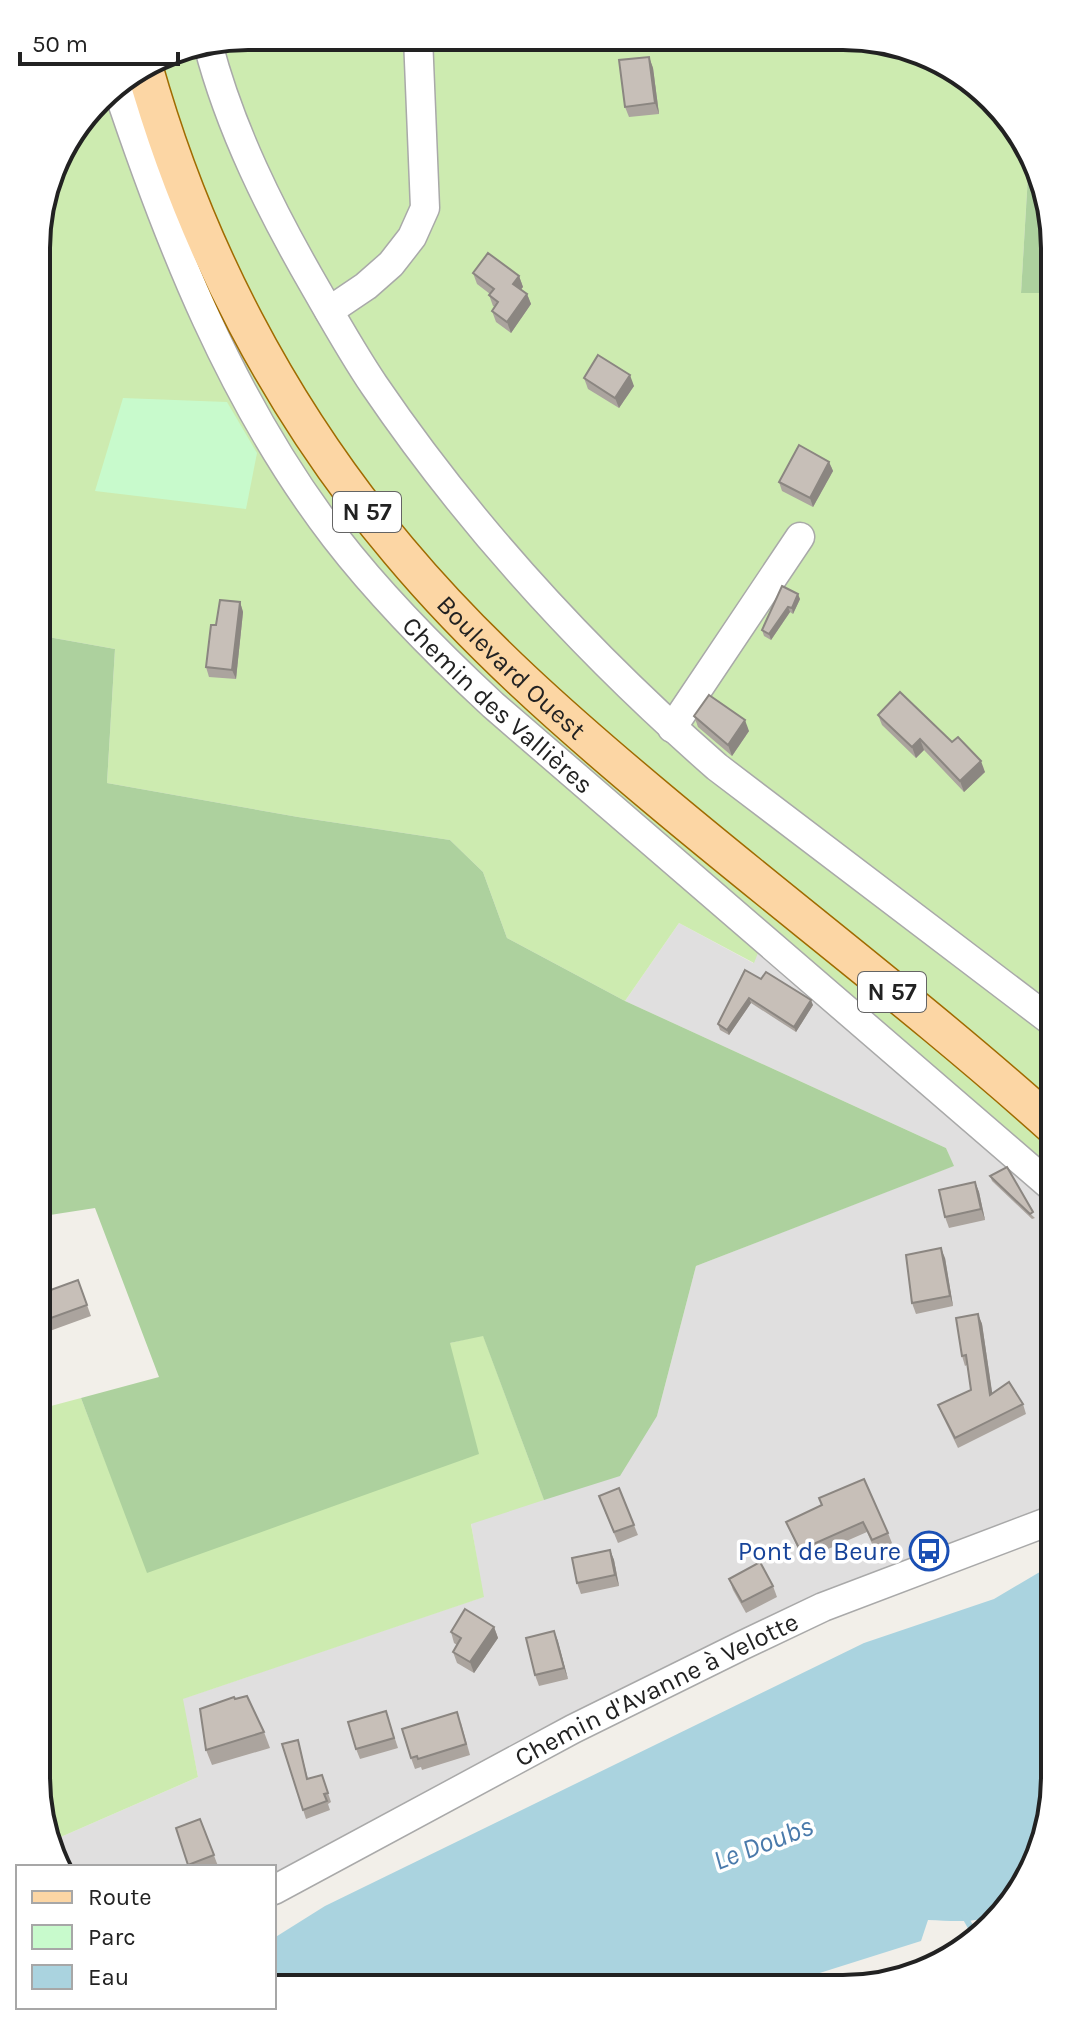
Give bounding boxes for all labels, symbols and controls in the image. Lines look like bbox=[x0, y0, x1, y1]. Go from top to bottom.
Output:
scale bar bbox=[20, 16, 178, 66]
text: 50 m bbox=[32, 30, 88, 58]
road number: N 57 bbox=[333, 492, 401, 532]
street label: Boulevard Ouest bbox=[430, 589, 592, 746]
street label: Chemin des Vallières bbox=[396, 610, 600, 800]
road number: N 57 bbox=[858, 972, 926, 1012]
bus stop icon: Pont de Beure bbox=[908, 1530, 950, 1572]
place label: Pont de Beure bbox=[738, 1536, 901, 1567]
street label: Chemin d'Avanne à Velotte bbox=[509, 1606, 803, 1773]
water label: Le Doubs bbox=[708, 1809, 818, 1877]
legend bbox=[16, 1865, 276, 2009]
text: Route bbox=[88, 1883, 152, 1911]
text: Parc bbox=[88, 1923, 136, 1951]
text: Eau bbox=[88, 1963, 129, 1991]

